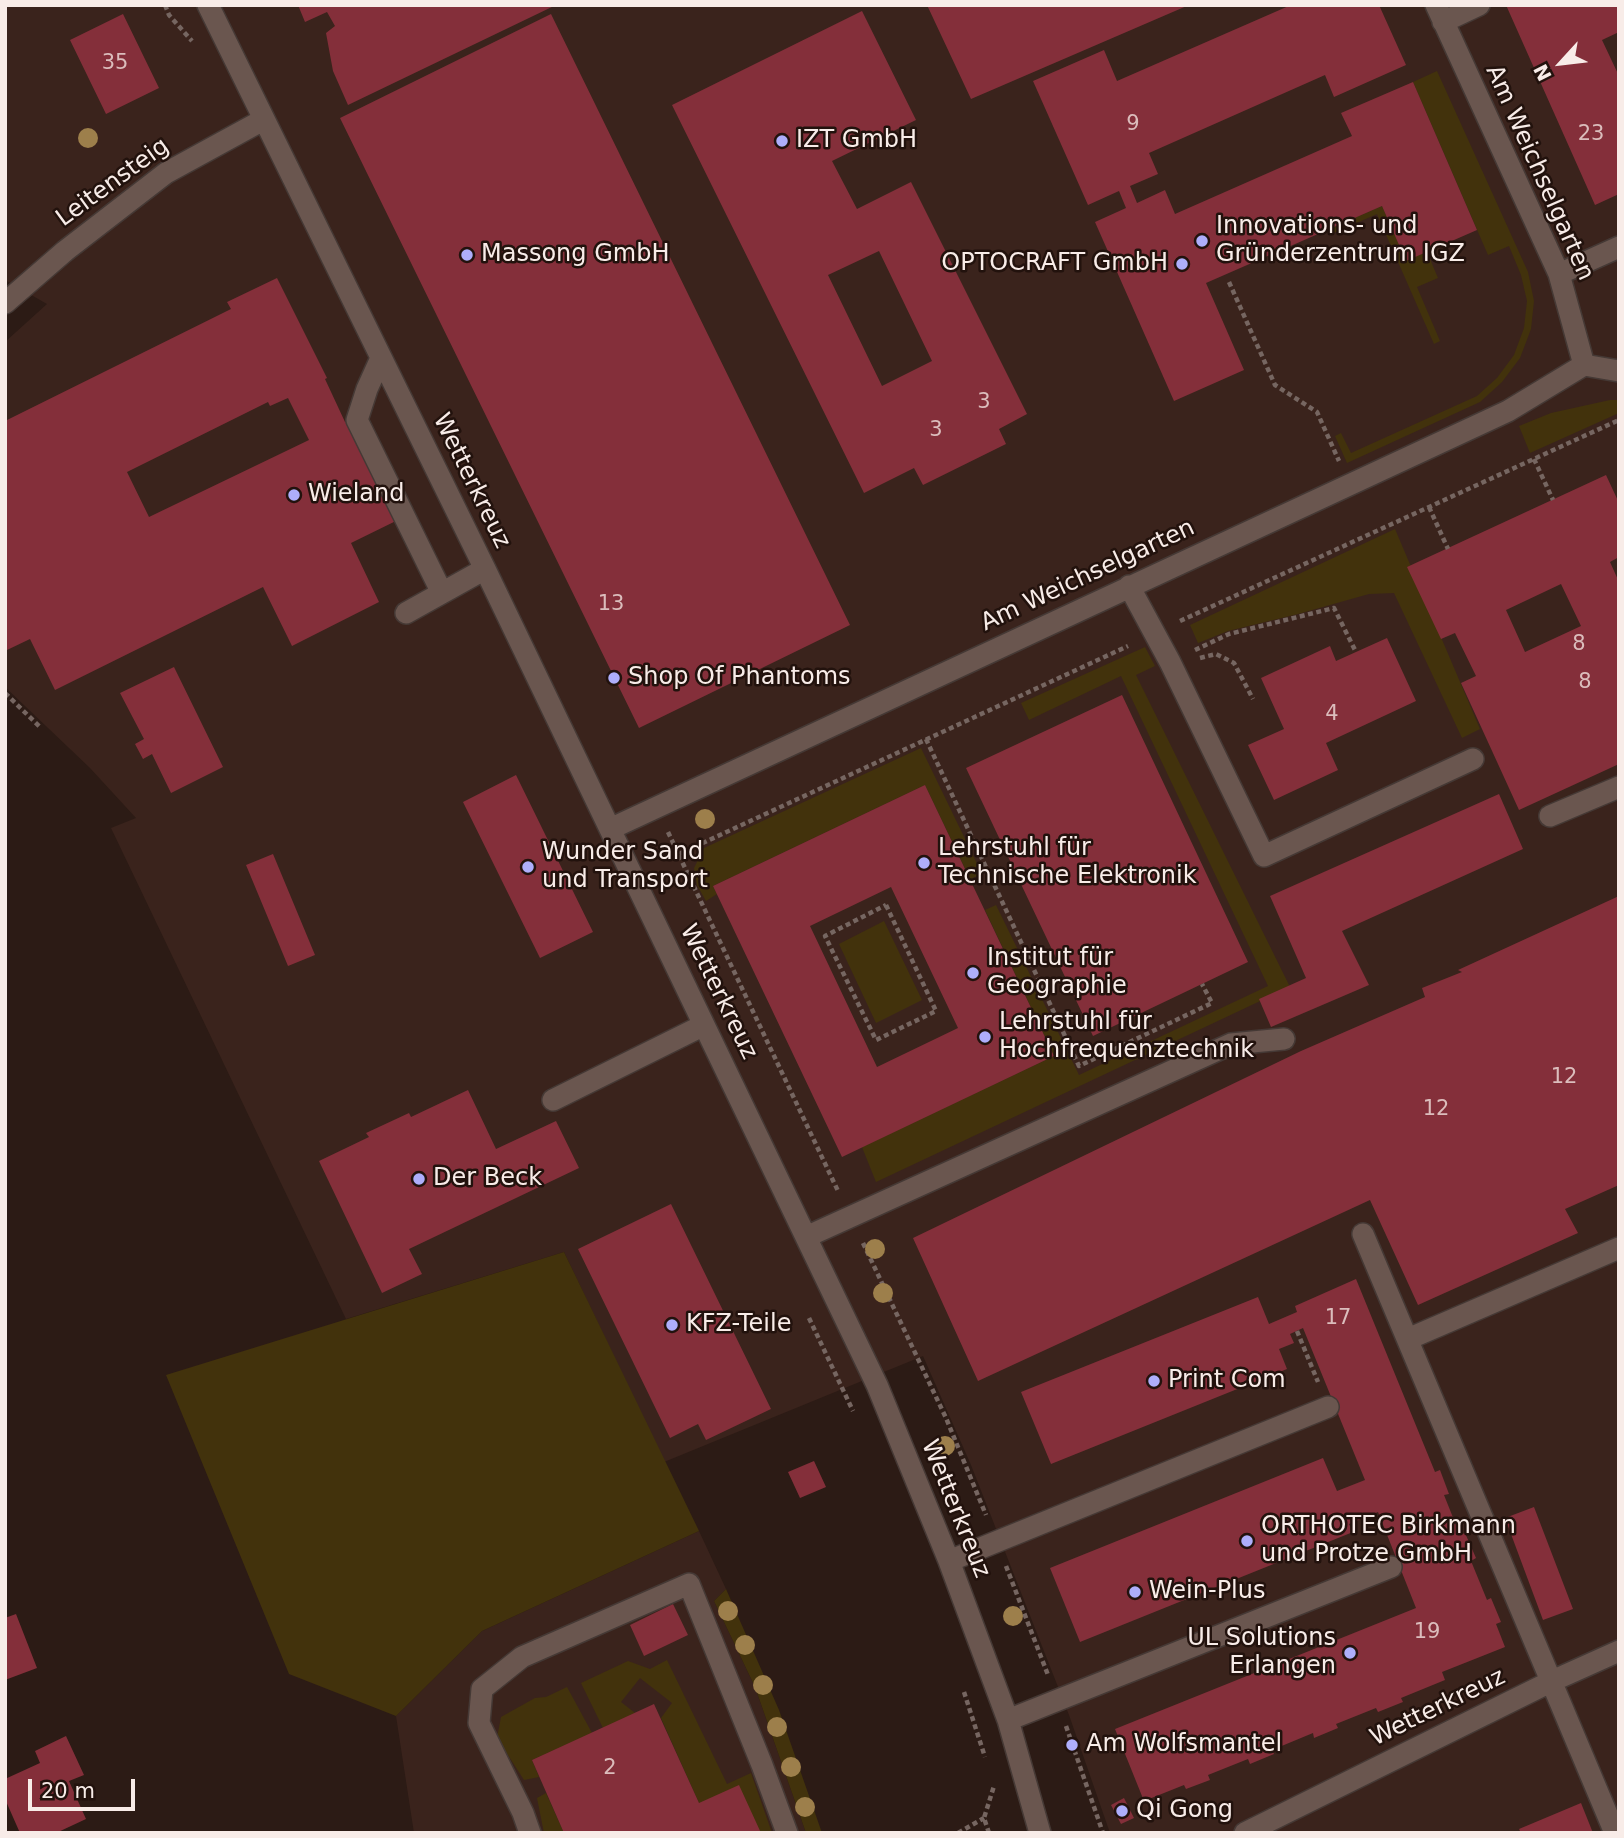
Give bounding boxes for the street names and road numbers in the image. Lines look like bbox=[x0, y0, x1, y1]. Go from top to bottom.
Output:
street label: Am Weichselgarten bbox=[1479, 61, 1599, 285]
street label: Leitensteig bbox=[51, 132, 175, 234]
street label: Wetterkreuz bbox=[426, 409, 516, 553]
street label: Am Weichselgarten bbox=[976, 514, 1200, 638]
street label: Wetterkreuz bbox=[673, 920, 763, 1064]
street label: Wetterkreuz bbox=[914, 1436, 996, 1582]
street label: Wetterkreuz bbox=[1366, 1663, 1510, 1753]

